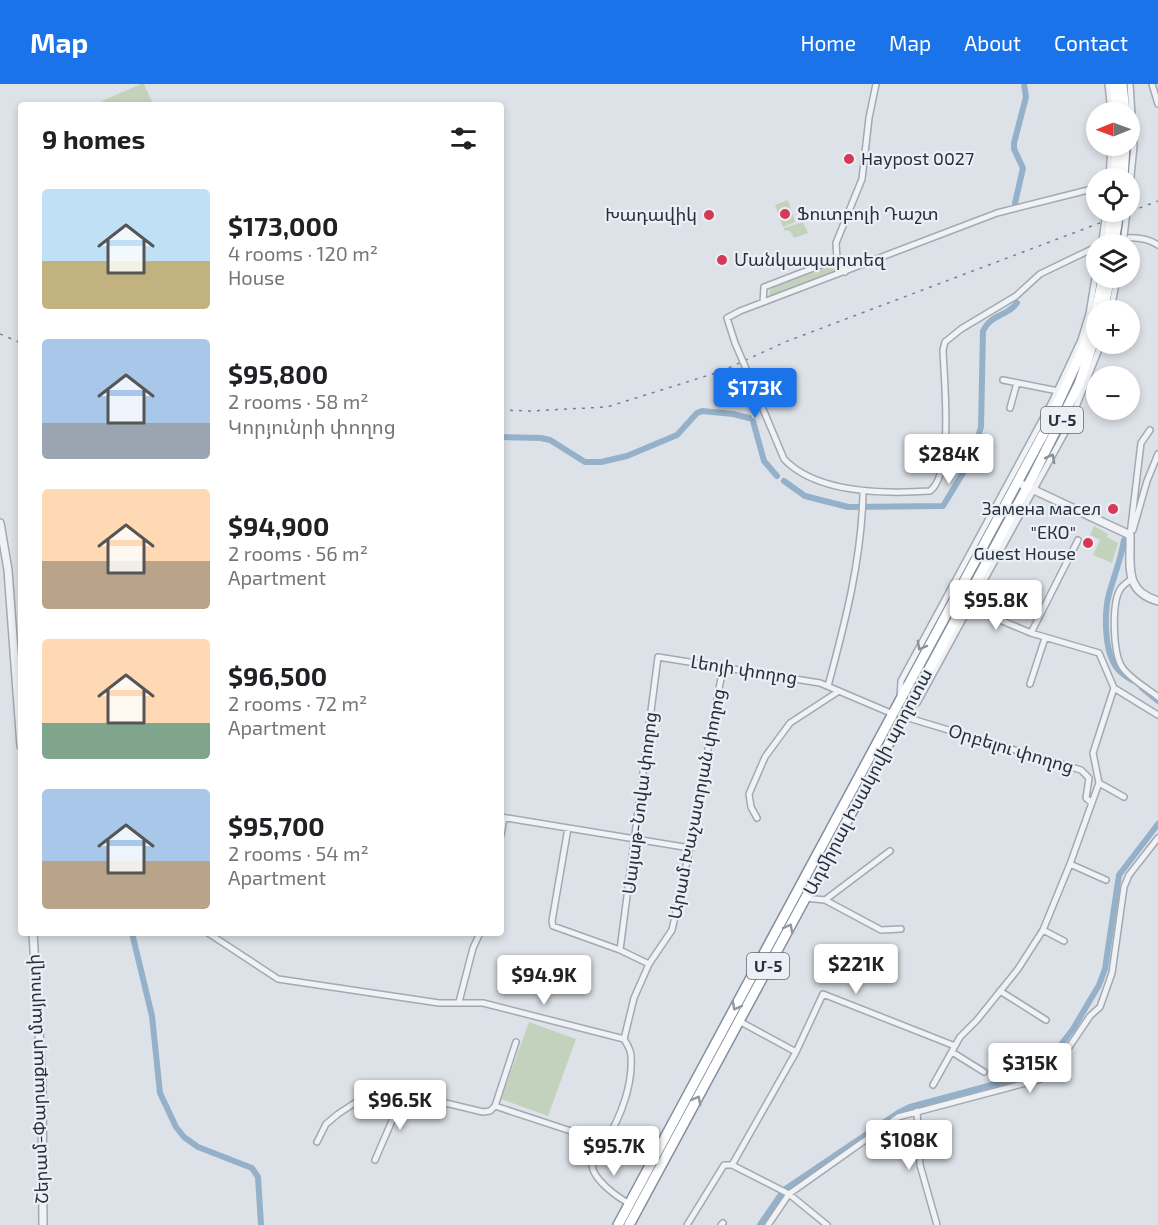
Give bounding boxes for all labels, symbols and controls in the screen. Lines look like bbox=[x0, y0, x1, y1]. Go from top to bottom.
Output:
text: Map bbox=[30, 25, 88, 59]
text: Home bbox=[800, 30, 856, 55]
text: Map bbox=[889, 30, 931, 55]
text: About bbox=[964, 30, 1021, 55]
text: Contact bbox=[1054, 30, 1128, 55]
north arrow bbox=[1086, 102, 1140, 156]
map controls bbox=[1086, 102, 1140, 420]
icon: filters bbox=[447, 122, 480, 155]
text: 9 homes bbox=[42, 123, 145, 154]
place label: Haypost 0027 bbox=[861, 147, 974, 169]
marker: Haypost 0027 bbox=[842, 152, 856, 166]
button: locate bbox=[1086, 168, 1140, 222]
place label: Ֆուտբոլի Դաշտ bbox=[797, 202, 939, 224]
place label: Խադավիկ bbox=[605, 203, 697, 225]
marker: Ֆուտբոլի Դաշտ bbox=[778, 207, 792, 221]
marker: Խադավիկ bbox=[702, 208, 716, 222]
text: $173,000 bbox=[228, 210, 338, 241]
icon: home bbox=[90, 213, 162, 285]
button: layers bbox=[1086, 234, 1140, 288]
text: 4 rooms · 120 m² bbox=[228, 241, 378, 265]
place label: Մանկապարտեզ bbox=[734, 248, 886, 270]
marker: Մանկապարտեզ bbox=[715, 253, 729, 267]
text: House bbox=[228, 265, 285, 289]
button: + bbox=[1086, 300, 1140, 354]
text: $95,800 bbox=[228, 358, 328, 389]
icon: home bbox=[90, 363, 162, 435]
button: − bbox=[1086, 366, 1140, 420]
pin: $173K bbox=[713, 368, 797, 419]
text: $173K bbox=[728, 375, 782, 399]
text: 2 rooms · 58 m² bbox=[228, 389, 369, 413]
road number: Մ-5 bbox=[1041, 407, 1083, 433]
text: Կորյունրի փողոց bbox=[228, 414, 396, 438]
pin: $284K bbox=[907, 434, 991, 485]
text: $284K bbox=[918, 441, 980, 465]
one-way arrow bbox=[1044, 454, 1055, 465]
place label: Замена масел bbox=[982, 497, 1101, 519]
marker: Замена масел bbox=[1106, 502, 1120, 516]
text: $94,900 bbox=[228, 510, 329, 541]
icon: home bbox=[90, 513, 162, 585]
place label: "ЕКО" Guest House bbox=[973, 521, 1076, 564]
marker: "ЕКО" Guest House bbox=[1081, 536, 1095, 550]
text: 2 rooms · 56 m² bbox=[228, 541, 368, 565]
text: Apartment bbox=[228, 565, 326, 589]
pin: $95.8K bbox=[947, 580, 1045, 631]
text: $95.8K bbox=[964, 587, 1028, 611]
one-way arrow bbox=[917, 640, 928, 650]
street label: Լեոյի փողոց bbox=[689, 650, 799, 688]
text: $96,500 bbox=[228, 660, 327, 691]
icon: home bbox=[90, 663, 162, 735]
street label: Ադմիրալ Իսակովի պողոտա bbox=[798, 664, 936, 899]
street label: Արամ Խաչատրյան փողոց bbox=[663, 687, 729, 921]
text: 2 rooms · 72 m² bbox=[228, 691, 367, 715]
street label: Սայաթ-Նովա փողոց bbox=[617, 710, 661, 895]
text: Apartment bbox=[228, 715, 326, 739]
street label: Օրբելու փողոց bbox=[946, 718, 1077, 778]
text: $95,700 bbox=[228, 810, 325, 841]
icon: home bbox=[90, 813, 162, 885]
text: 2 rooms · 54 m² bbox=[228, 841, 369, 865]
text: Apartment bbox=[228, 865, 326, 889]
one-way arrow bbox=[782, 924, 793, 934]
pin: $221K bbox=[814, 944, 898, 995]
text: $221K bbox=[828, 951, 884, 975]
road number: Մ-5 bbox=[747, 953, 789, 979]
street label: Շերամ-Փարաքար մայրուղի bbox=[22, 954, 52, 1204]
pin: $94.9K bbox=[495, 955, 593, 1006]
text: $94.9K bbox=[511, 962, 577, 986]
one-way arrow bbox=[732, 999, 743, 1010]
pin: $315K bbox=[988, 1043, 1072, 1094]
text: $315K bbox=[1002, 1050, 1058, 1074]
pin: $96.5K bbox=[351, 1080, 449, 1131]
text: $96.5K bbox=[368, 1087, 432, 1111]
one-way arrow bbox=[690, 1095, 701, 1106]
pin: $108K bbox=[867, 1120, 951, 1171]
pin: $95.7K bbox=[565, 1126, 663, 1177]
text: $108K bbox=[880, 1127, 938, 1151]
text: $95.7K bbox=[583, 1133, 645, 1157]

